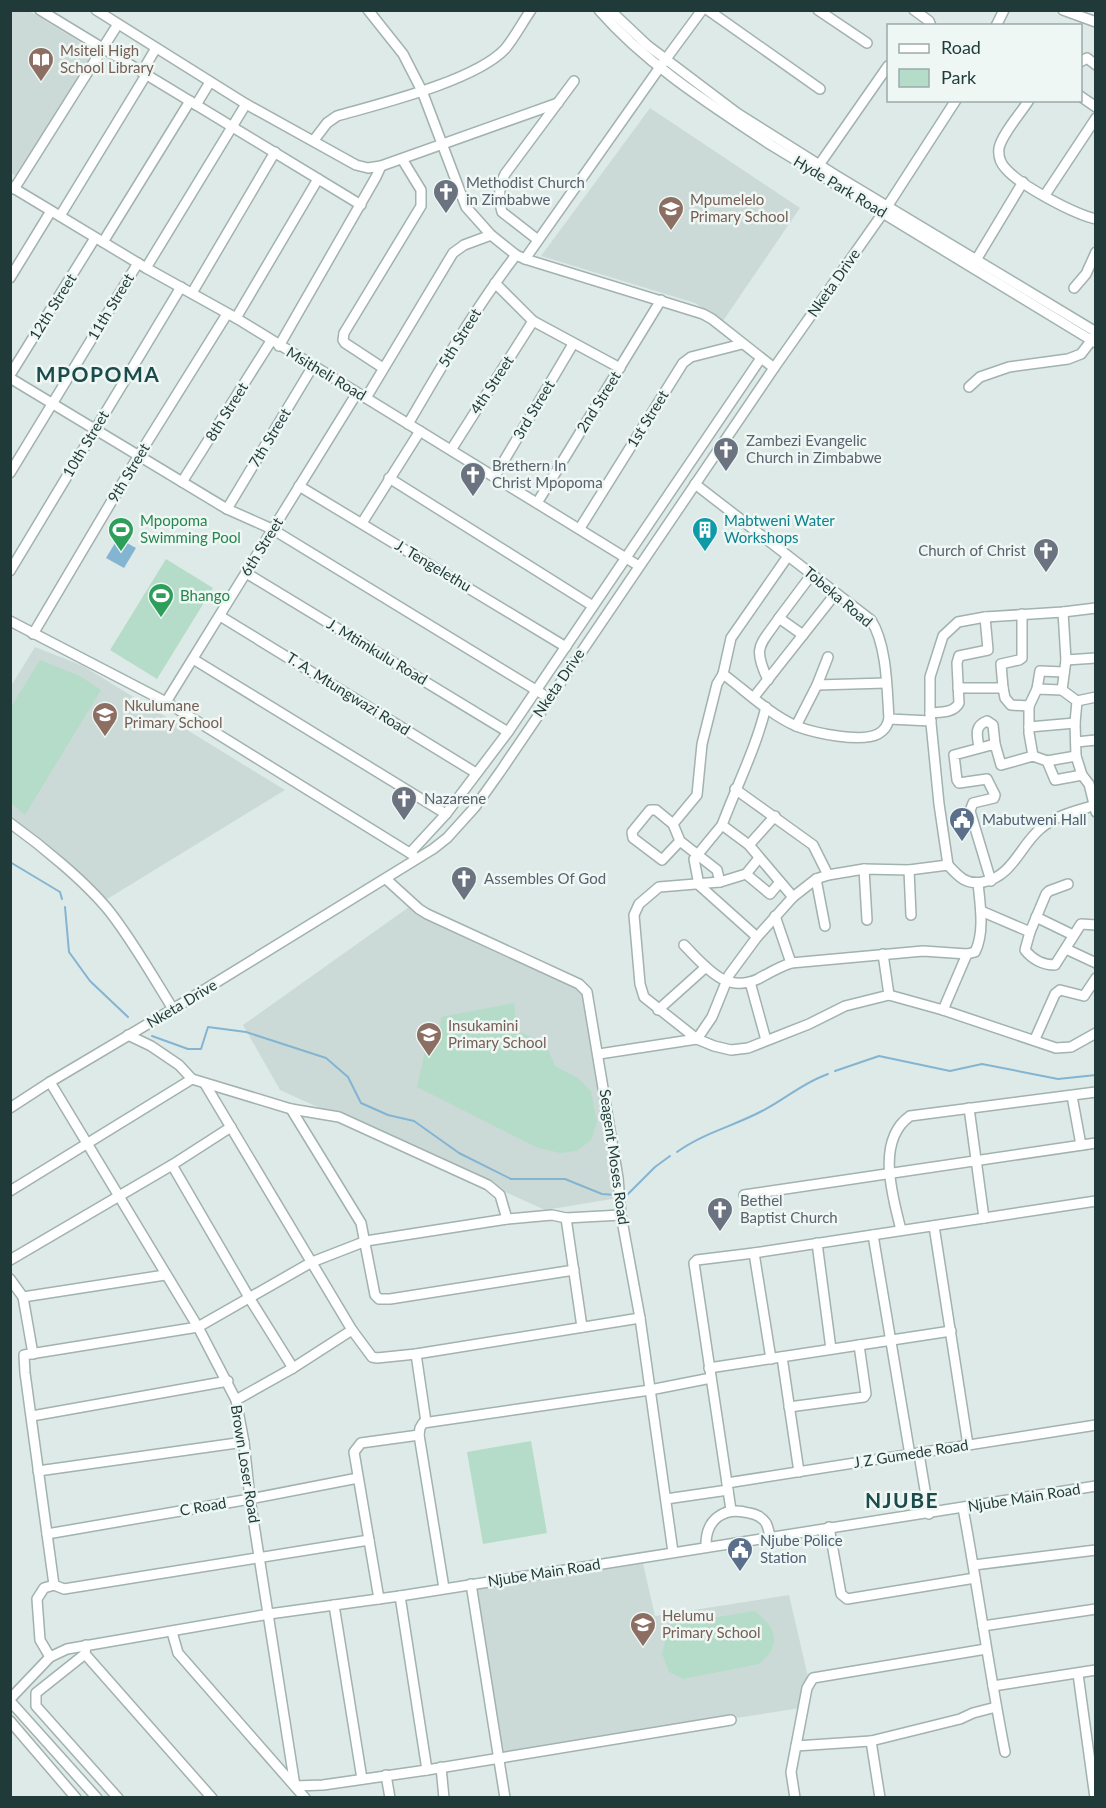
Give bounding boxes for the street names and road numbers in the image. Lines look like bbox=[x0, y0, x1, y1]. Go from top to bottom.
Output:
street label: Hyde Park Road bbox=[791, 151, 890, 221]
street label: Nketa Drive bbox=[803, 245, 863, 320]
street label: 11th Street bbox=[83, 269, 137, 343]
street label: 12th Street bbox=[25, 270, 80, 343]
street label: 5th Street bbox=[434, 304, 485, 370]
street label: Msitheli Road bbox=[283, 342, 370, 404]
street label: 4th Street bbox=[466, 351, 517, 417]
street label: 2nd Street bbox=[572, 367, 624, 435]
street label: 3rd Street bbox=[509, 376, 558, 442]
street label: 8th Street bbox=[201, 378, 252, 444]
street label: 1st Street bbox=[623, 386, 672, 450]
street label: 7th Street bbox=[244, 404, 294, 470]
street label: 10th Street bbox=[58, 406, 112, 480]
street label: 9th Street bbox=[103, 439, 153, 505]
street label: 6th Street bbox=[236, 513, 287, 579]
street label: J. Tengelethu bbox=[392, 535, 475, 595]
street label: Tobeka Road bbox=[801, 562, 877, 630]
street label: J. Mtimkulu Road bbox=[324, 614, 431, 688]
street label: Nketa Drive bbox=[529, 645, 588, 720]
street label: T. A. Mtungwazi Road bbox=[283, 648, 414, 739]
street label: Nketa Drive bbox=[143, 975, 220, 1031]
street label: Seagent Moses Road bbox=[597, 1088, 633, 1226]
street label: Brown Loser Road bbox=[228, 1403, 264, 1524]
street label: J Z Gumede Road bbox=[852, 1435, 970, 1471]
street label: Njube Main Road bbox=[966, 1479, 1081, 1515]
street label: C Road bbox=[178, 1493, 228, 1519]
street label: Njube Main Road bbox=[486, 1554, 601, 1590]

